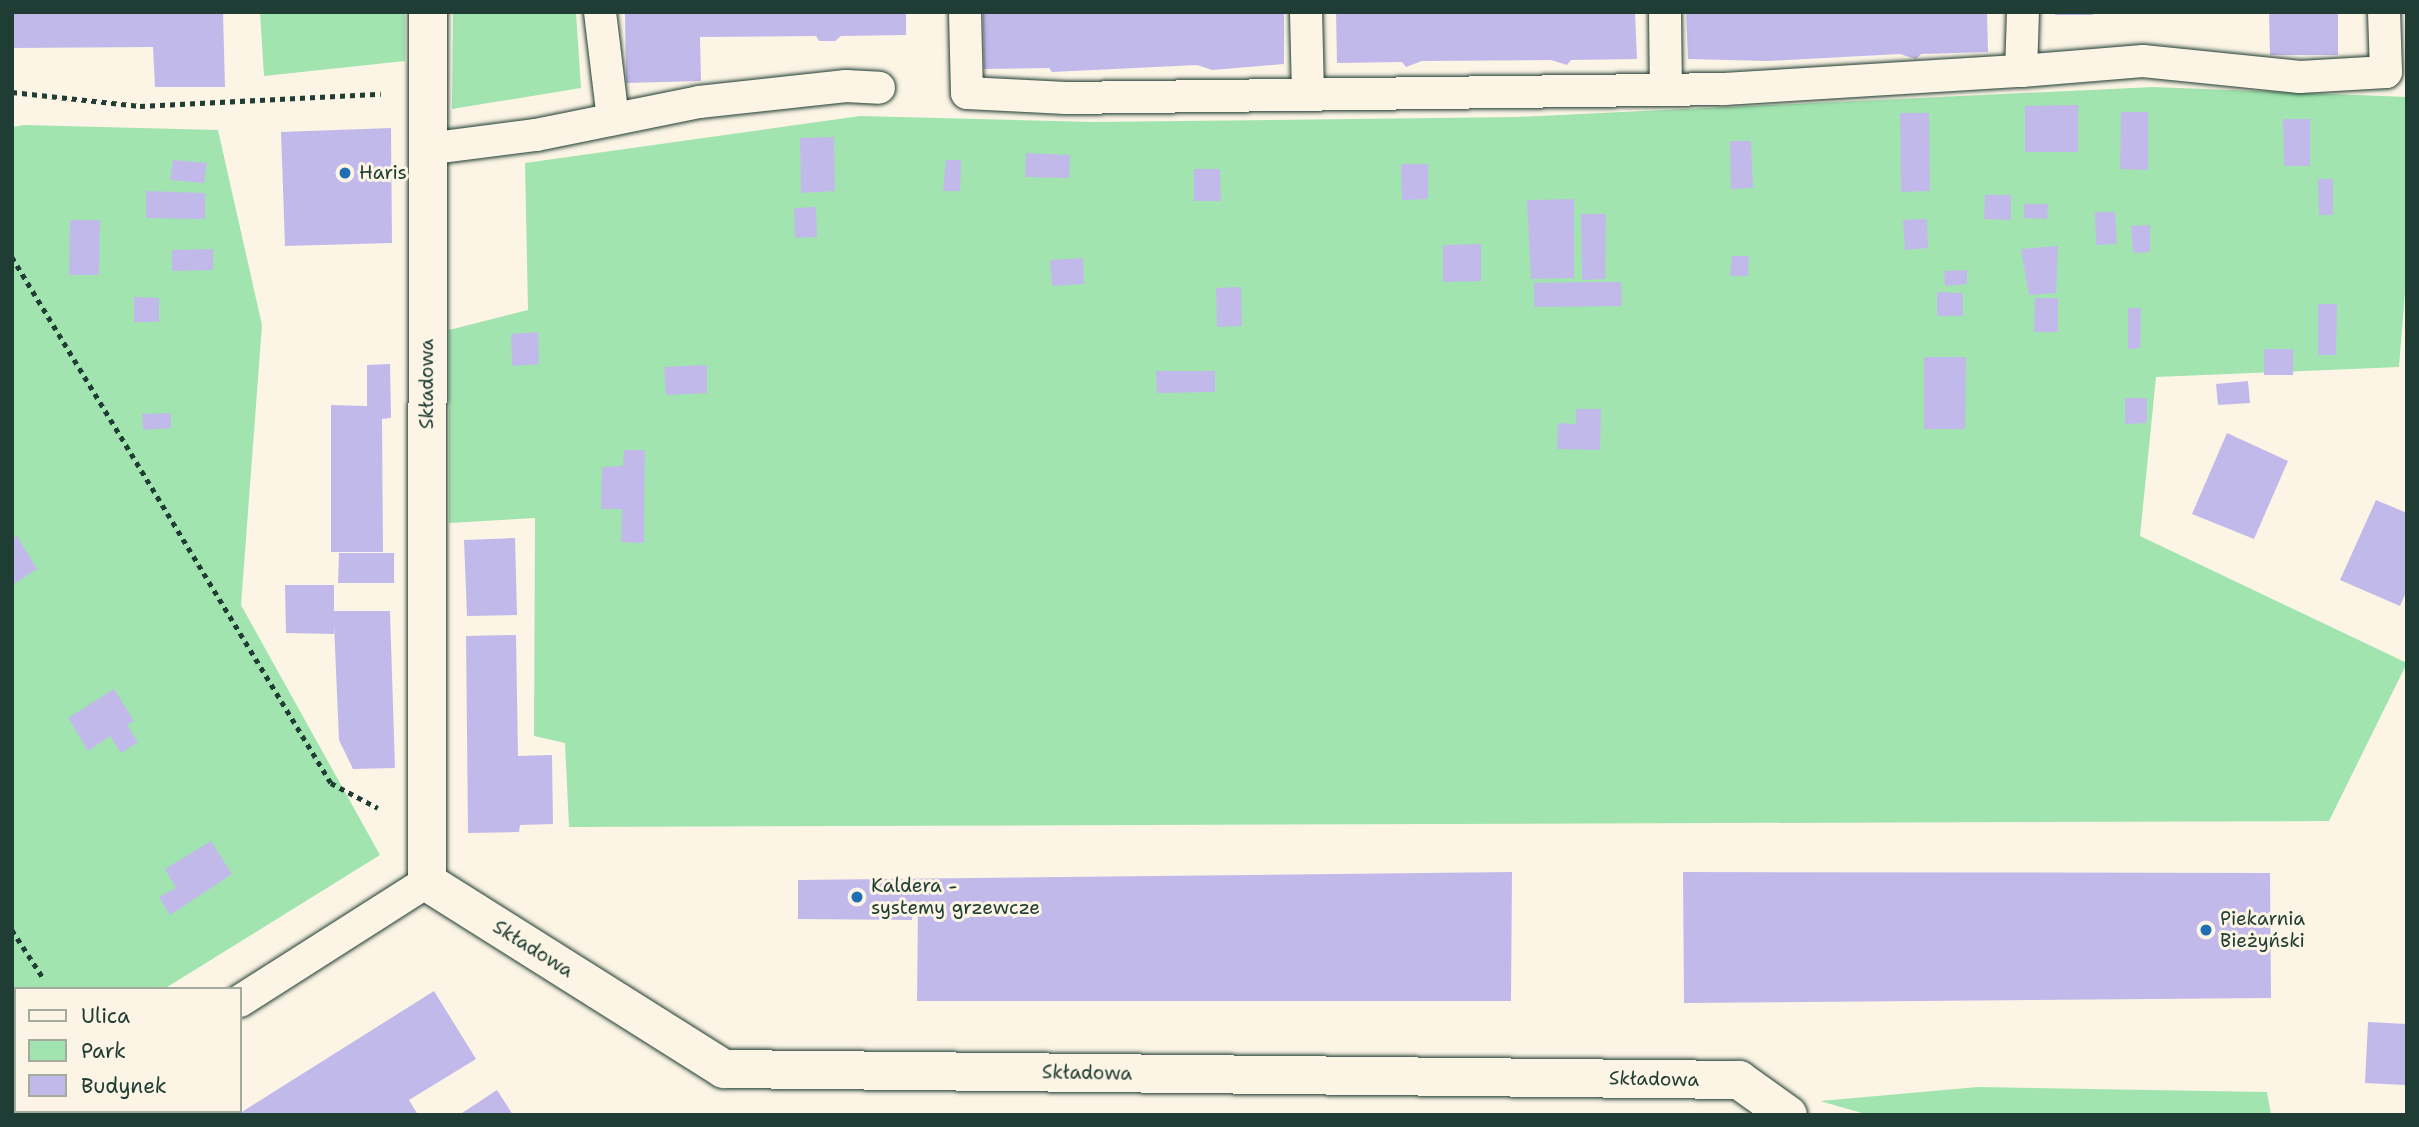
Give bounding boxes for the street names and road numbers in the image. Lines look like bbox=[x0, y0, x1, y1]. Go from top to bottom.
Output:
street label: Składowa bbox=[416, 339, 438, 429]
street label: Składowa bbox=[489, 915, 577, 983]
street label: Składowa bbox=[1042, 1061, 1132, 1085]
street label: Składowa bbox=[1609, 1067, 1699, 1091]

